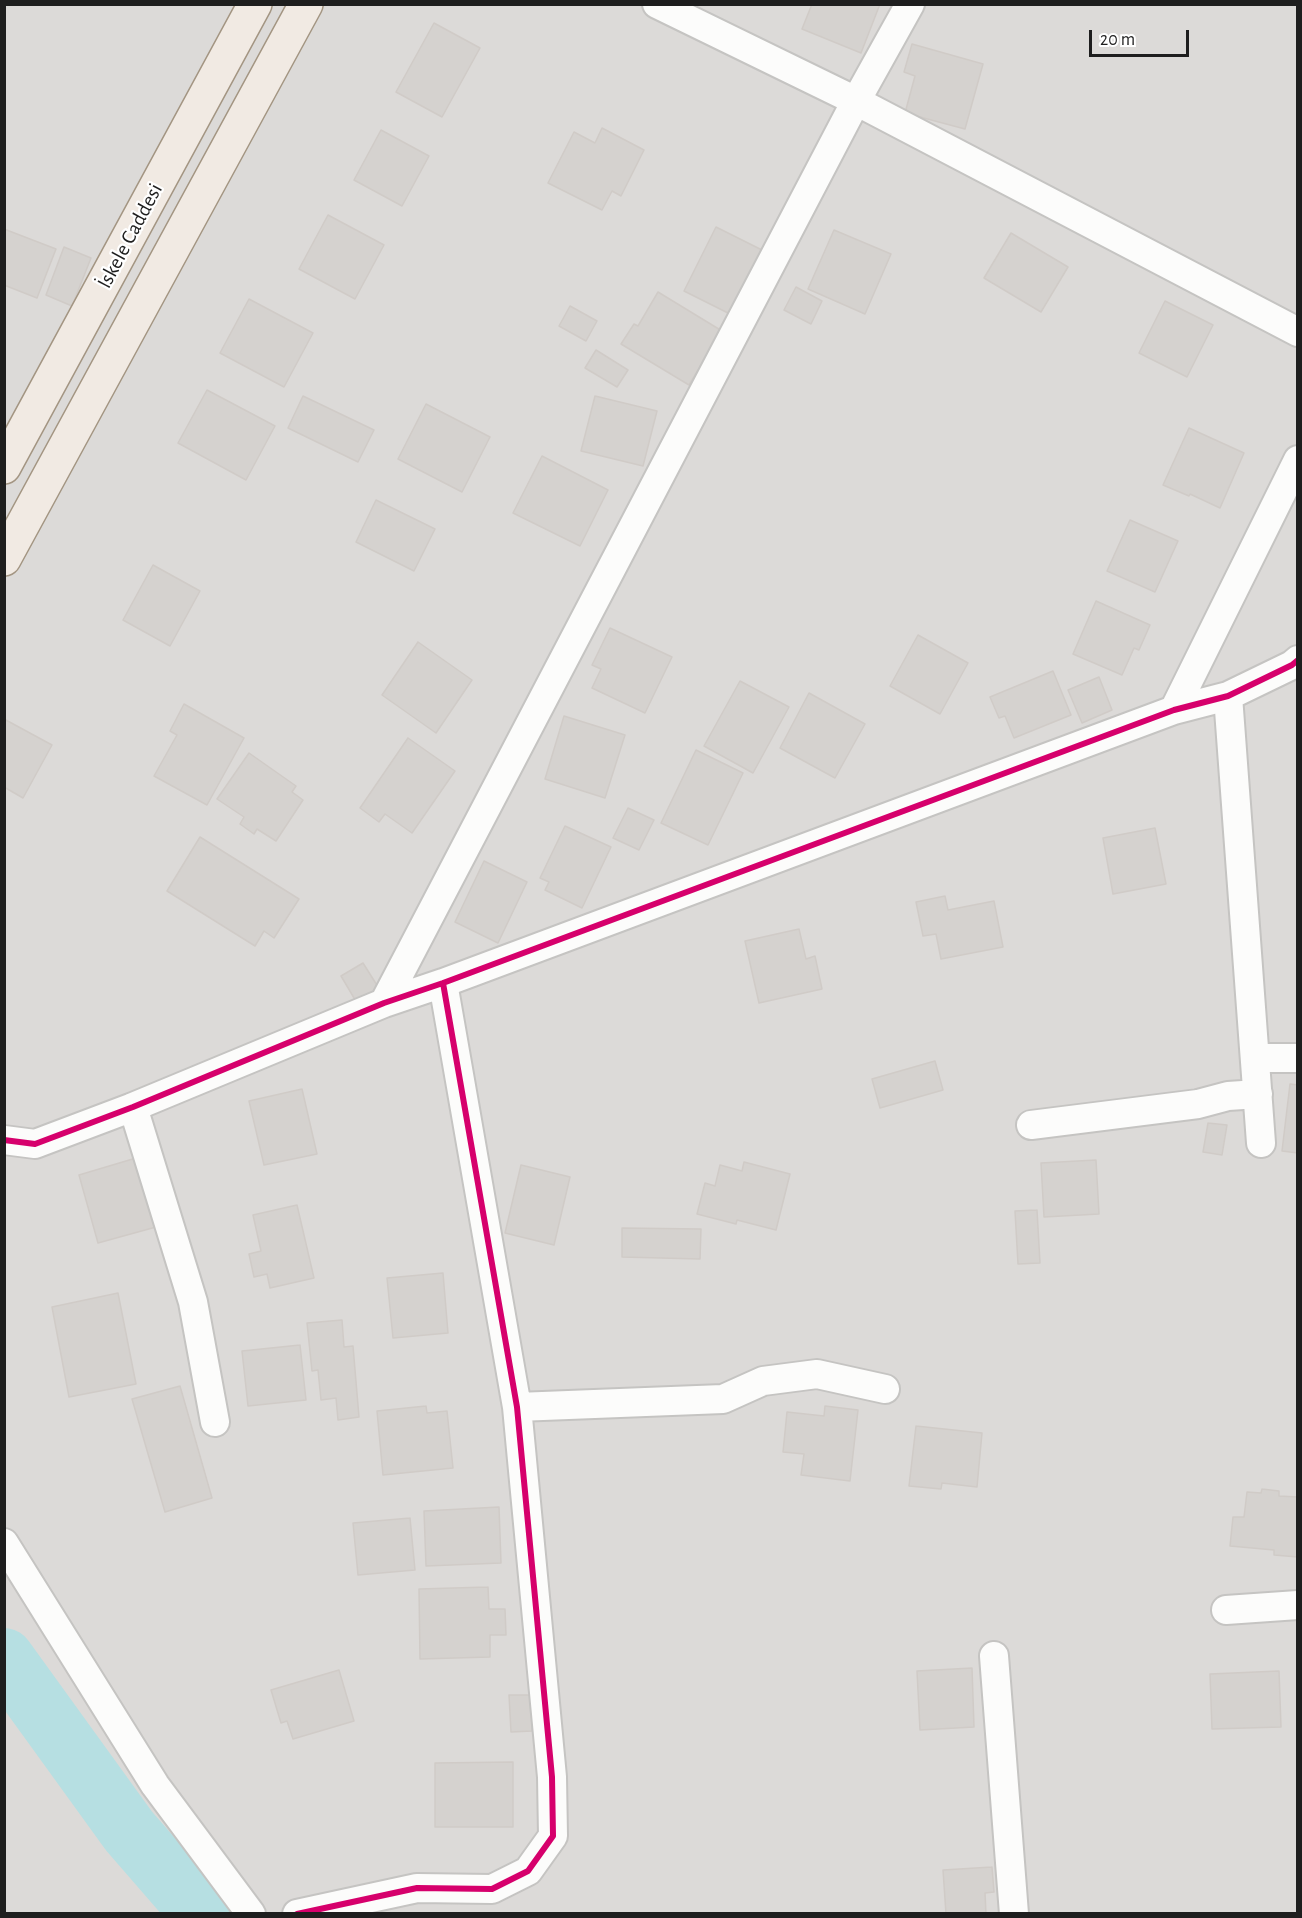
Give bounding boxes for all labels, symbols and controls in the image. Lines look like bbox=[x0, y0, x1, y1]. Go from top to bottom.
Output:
scale bar bbox=[1092, 18, 1192, 56]
text: 20 m bbox=[1100, 31, 1135, 49]
street label: İskele Caddesi bbox=[92, 179, 168, 293]

